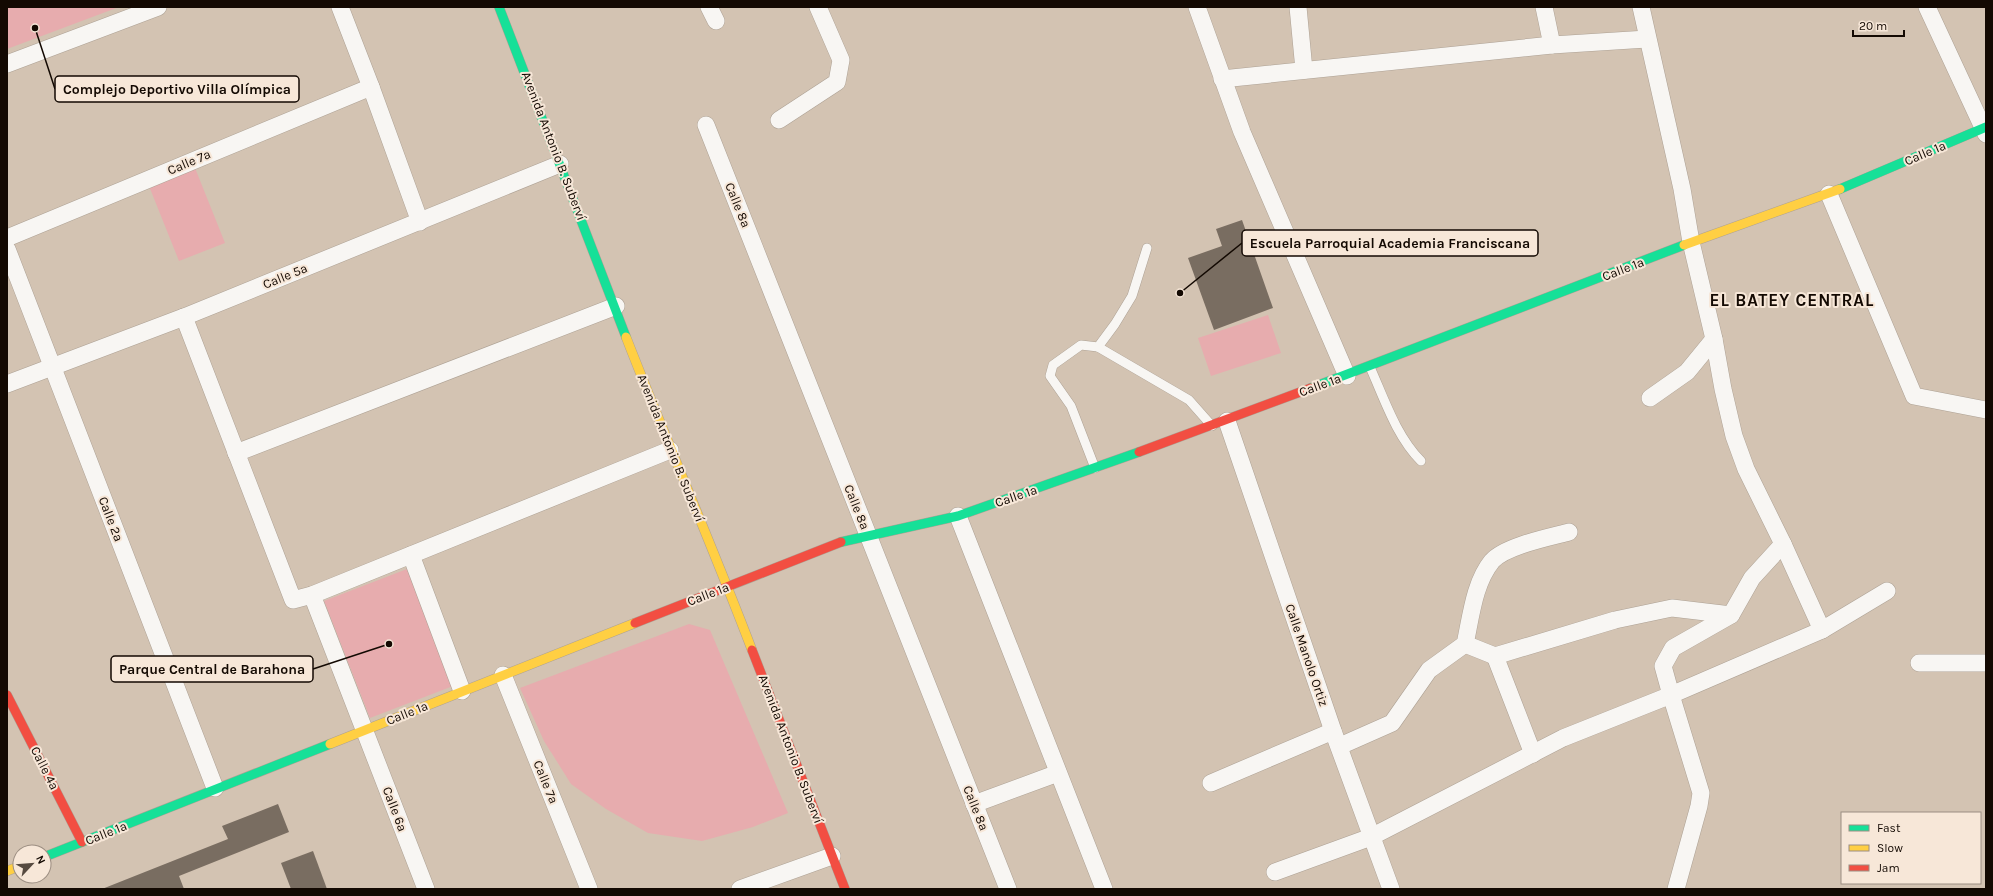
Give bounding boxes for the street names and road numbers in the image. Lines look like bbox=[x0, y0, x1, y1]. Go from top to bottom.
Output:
street label: Avenida Antonio B. Suberví bbox=[519, 70, 589, 223]
street label: Calle 1ª bbox=[1902, 138, 1948, 168]
street label: Calle 7ª bbox=[165, 146, 213, 178]
street label: Calle 8ª bbox=[722, 180, 754, 230]
street label: Calle 1ª bbox=[1600, 254, 1646, 284]
street label: Calle 5ª bbox=[261, 260, 309, 292]
street label: Calle 1ª bbox=[1297, 370, 1343, 400]
street label: Avenida Antonio B. Suberví bbox=[634, 372, 708, 524]
street label: Calle 8ª bbox=[841, 482, 873, 532]
street label: Calle 1ª bbox=[993, 482, 1039, 510]
street label: Calle 2ª bbox=[96, 494, 126, 544]
street label: Calle 1ª bbox=[685, 579, 731, 609]
street label: Calle Manolo Ortiz bbox=[1282, 602, 1332, 708]
street label: Avenida Antonio B. Suberví bbox=[756, 673, 826, 826]
street label: Calle 1ª bbox=[384, 698, 430, 728]
street label: Calle 4ª bbox=[28, 744, 62, 792]
street label: Calle 7ª bbox=[531, 758, 561, 806]
street label: Calle 8ª bbox=[960, 783, 992, 833]
street label: Calle 6ª bbox=[380, 784, 410, 834]
street label: Calle 1ª bbox=[83, 818, 129, 848]

